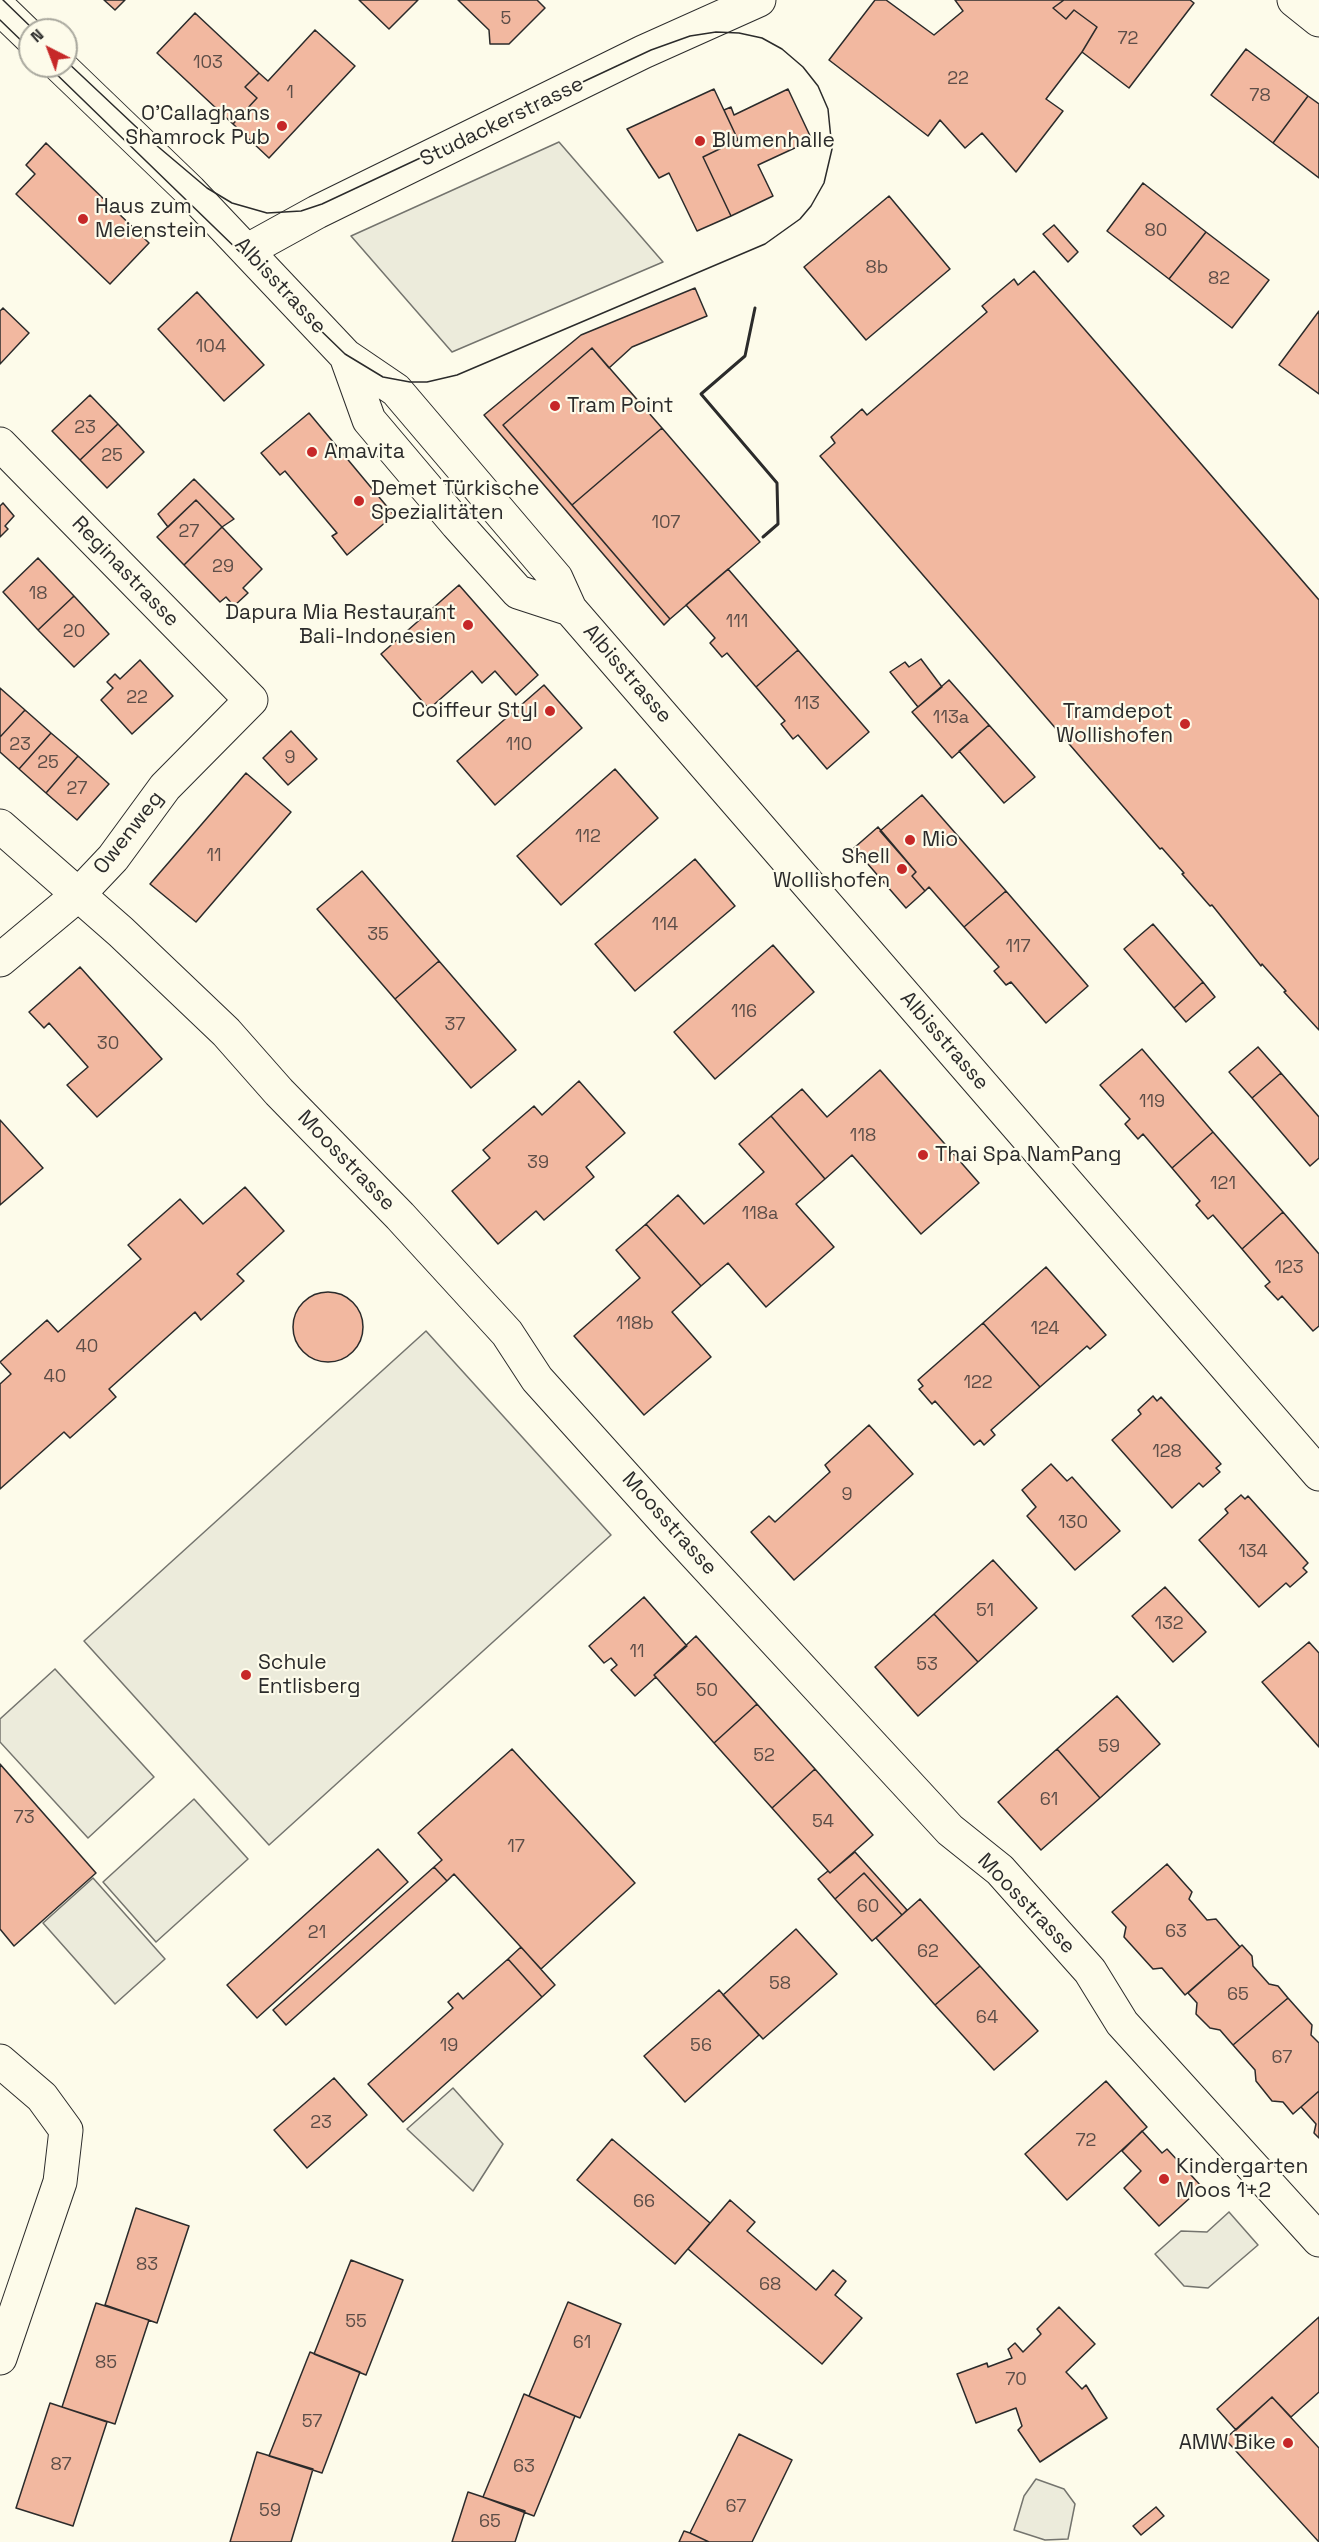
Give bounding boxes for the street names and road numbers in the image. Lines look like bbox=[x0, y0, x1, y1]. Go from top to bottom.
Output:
street label: Studackerstrasse bbox=[416, 71, 588, 173]
street label: Albisstrasse bbox=[229, 233, 331, 339]
street label: Reginastrasse bbox=[66, 512, 184, 632]
street label: Albisstrasse bbox=[577, 619, 677, 729]
street label: Owenweg bbox=[89, 786, 169, 880]
street label: Albisstrasse bbox=[894, 986, 994, 1096]
street label: Moosstrasse bbox=[292, 1106, 400, 1216]
street label: Moosstrasse bbox=[616, 1467, 722, 1581]
street label: Moosstrasse bbox=[972, 1849, 1080, 1959]

